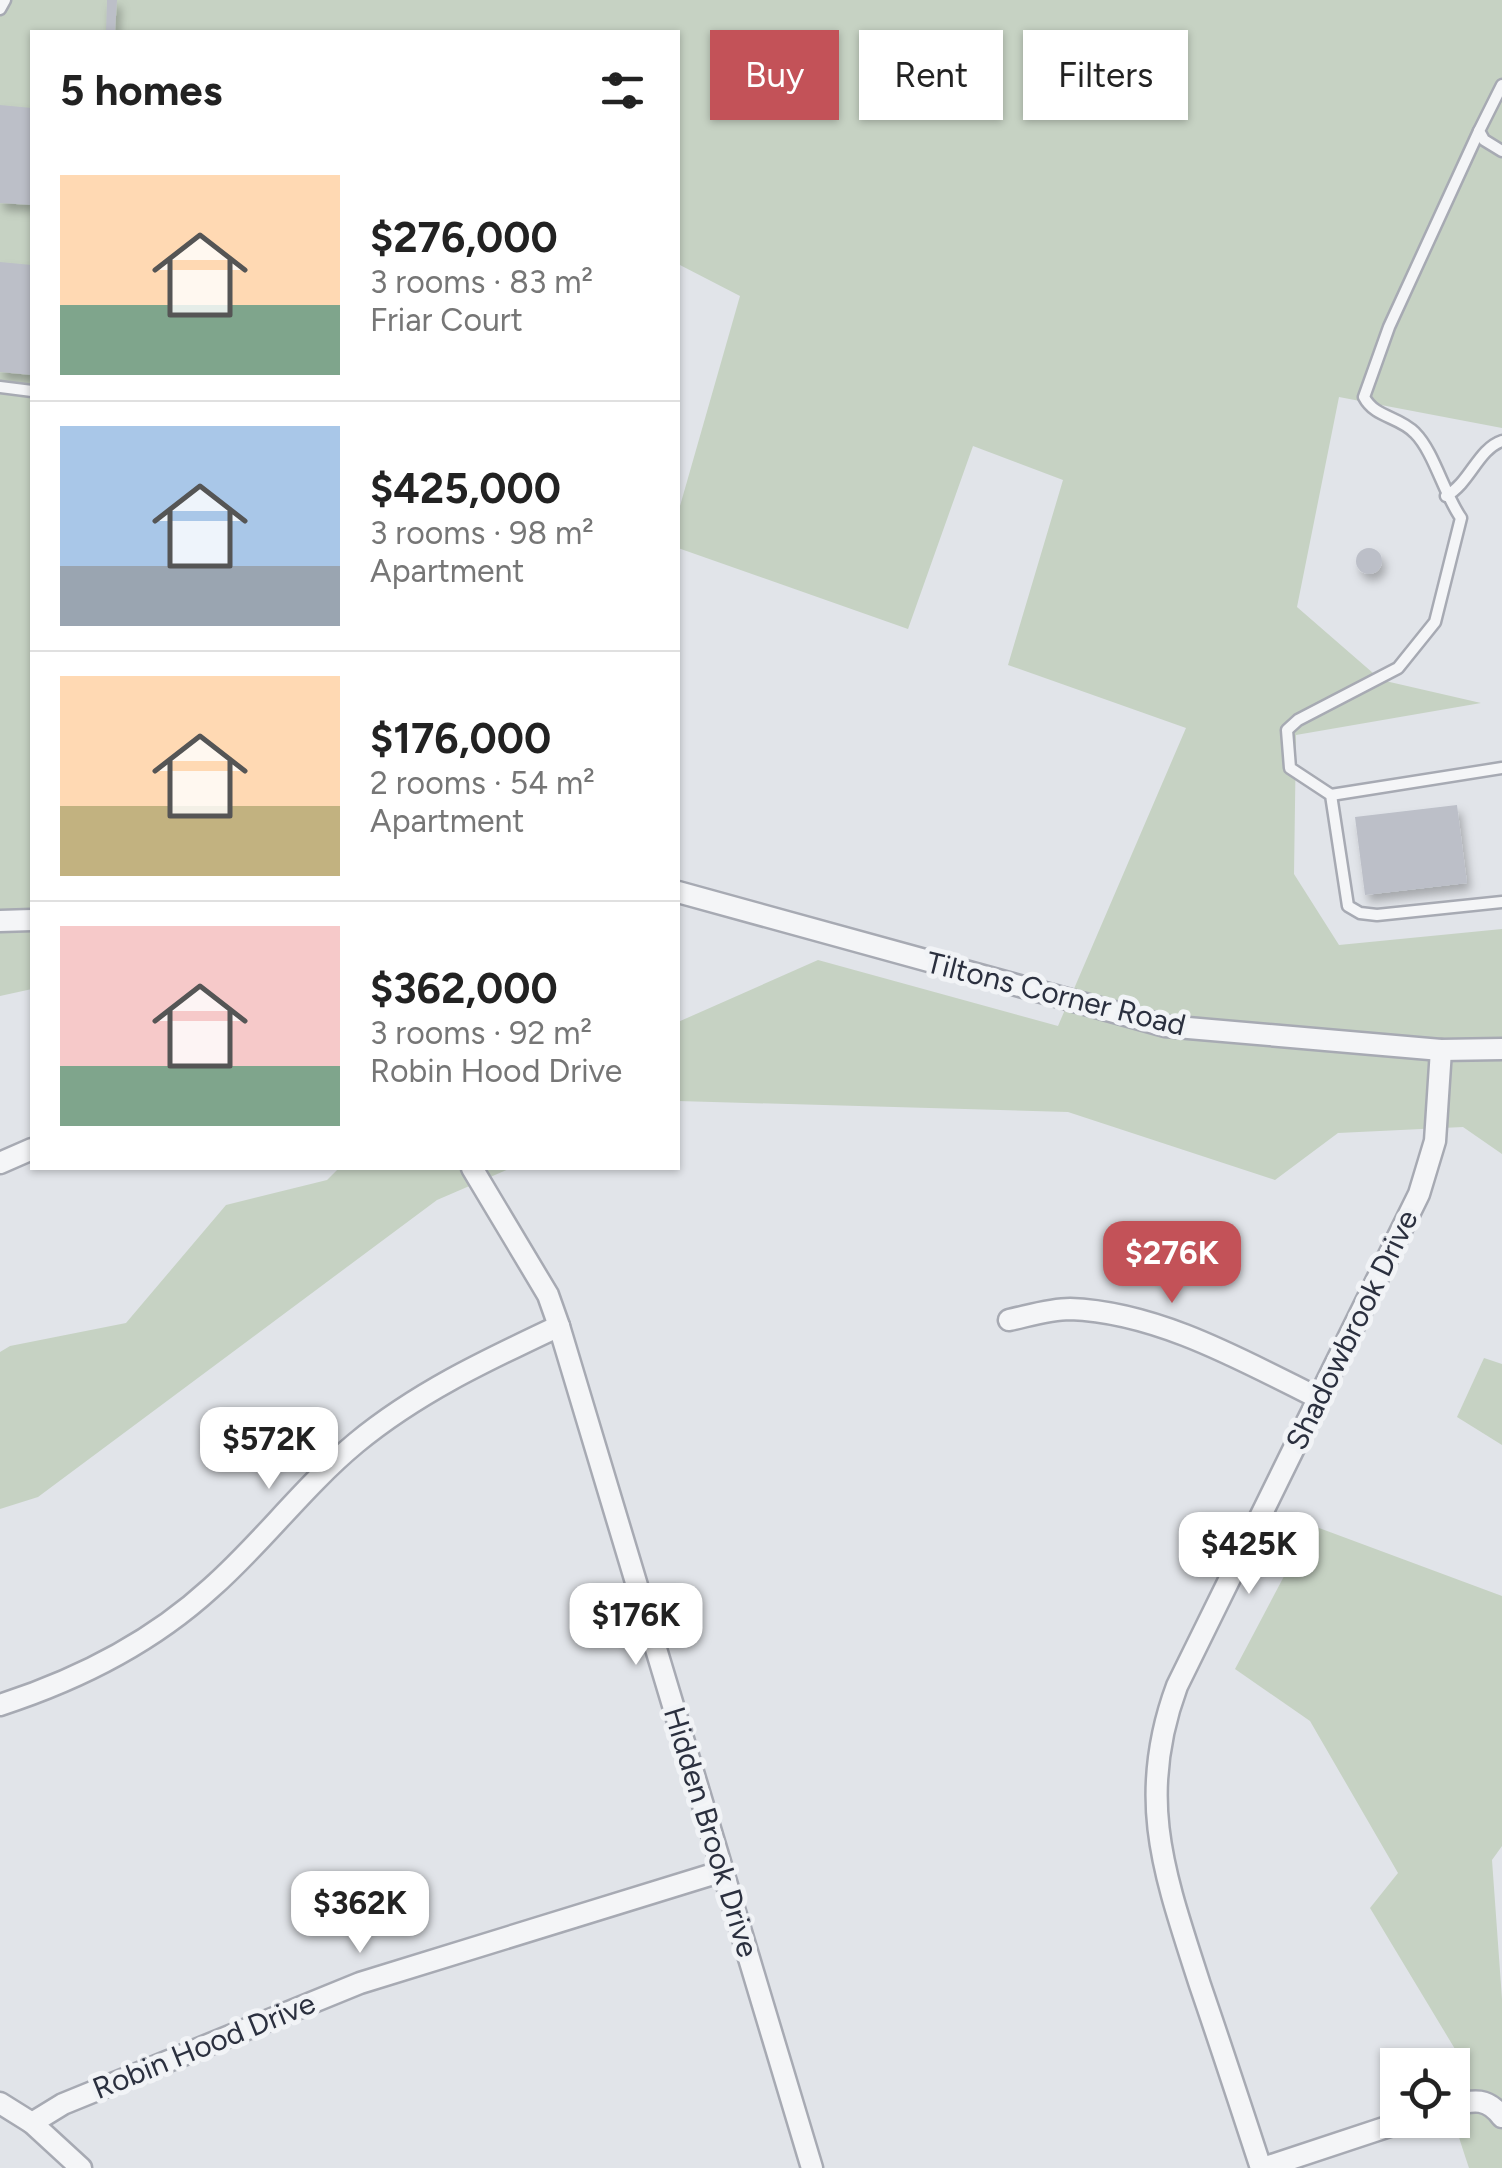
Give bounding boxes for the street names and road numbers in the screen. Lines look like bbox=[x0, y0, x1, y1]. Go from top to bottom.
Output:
street label: Tiltons Corner Road bbox=[923, 943, 1190, 1044]
street label: Shadowbrook Drive bbox=[1277, 1204, 1426, 1456]
street label: Hidden Brook Drive bbox=[656, 1702, 767, 1961]
street label: Robin Hood Drive bbox=[87, 1984, 320, 2107]

